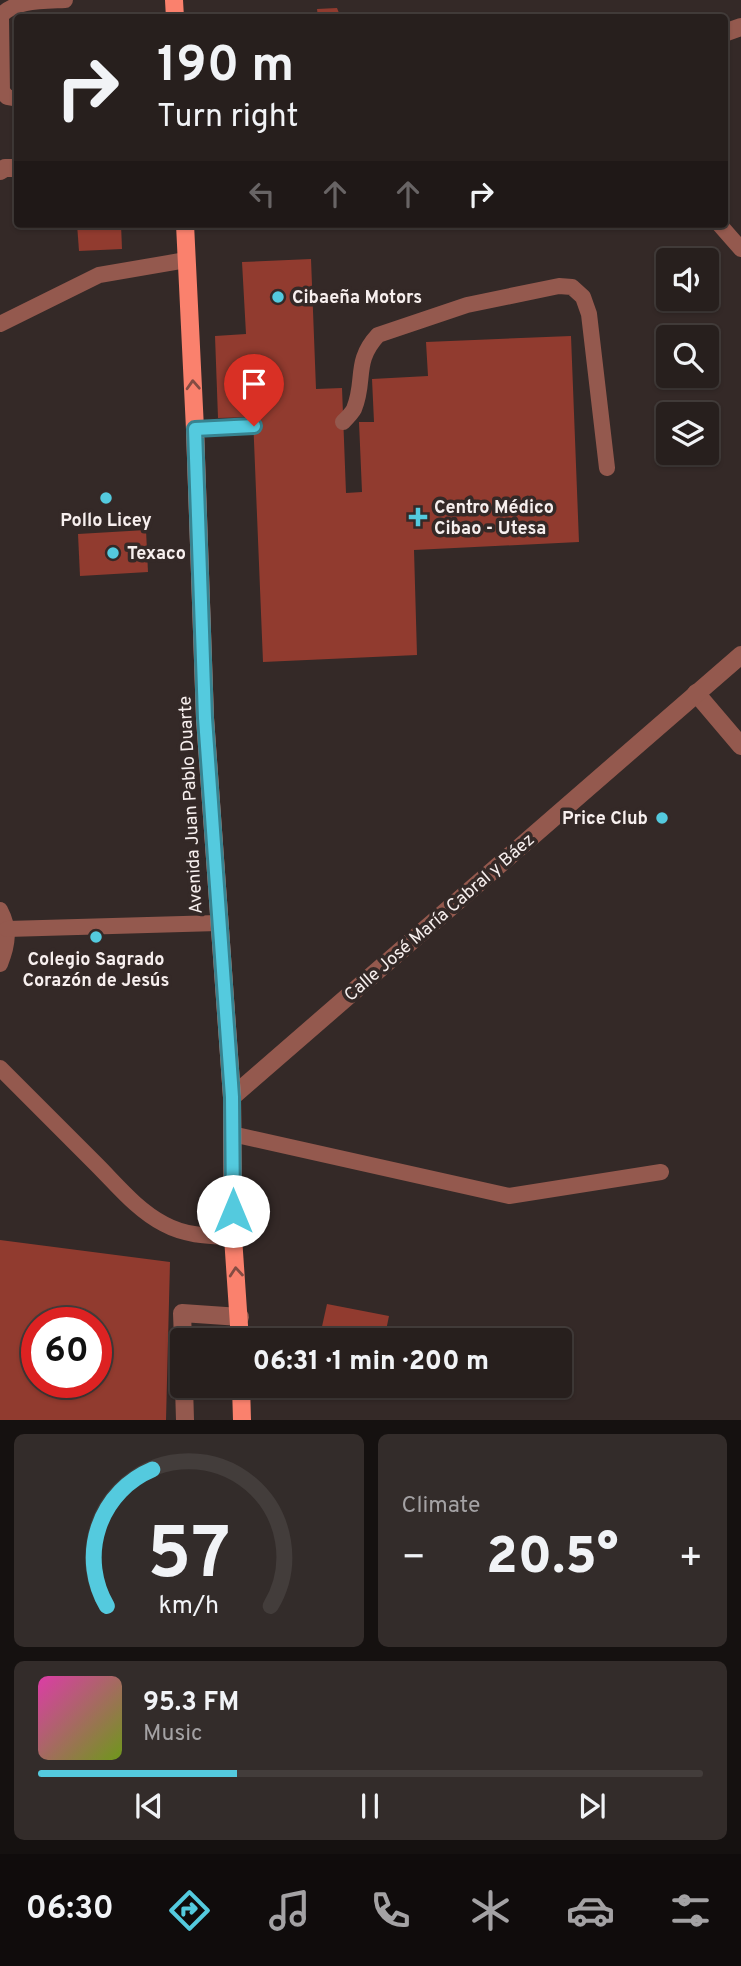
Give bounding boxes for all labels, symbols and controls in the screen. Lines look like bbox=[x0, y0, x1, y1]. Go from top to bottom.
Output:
text: 190 m bbox=[157, 37, 294, 99]
icon: right bbox=[42, 42, 133, 133]
text: Turn right bbox=[157, 98, 299, 138]
icon: left bbox=[243, 175, 281, 213]
icon: ahead bbox=[316, 175, 354, 213]
icon: ahead bbox=[389, 175, 427, 213]
icon: right bbox=[462, 175, 500, 213]
map controls bbox=[656, 248, 719, 465]
button: sound bbox=[656, 248, 719, 311]
place label: Cibaeña Motors bbox=[292, 287, 422, 310]
marker: Cibaeña Motors bbox=[270, 289, 286, 305]
button: search bbox=[656, 325, 719, 388]
pin bbox=[224, 354, 284, 426]
icon: arrive bbox=[235, 365, 273, 403]
one-way arrow bbox=[186, 379, 201, 390]
button: layers bbox=[656, 402, 719, 465]
marker: Pollo Licey bbox=[98, 490, 114, 506]
place label: Centro Médico Cibao - Utesa bbox=[434, 497, 554, 541]
marker: Centro Médico Cibao - Utesa bbox=[408, 507, 428, 527]
place label: Pollo Licey bbox=[60, 510, 152, 533]
place label: Texaco bbox=[127, 543, 186, 566]
marker: Texaco bbox=[105, 545, 121, 561]
street label: Avenida Juan Pablo Duarte bbox=[174, 695, 209, 915]
place label: Price Club bbox=[562, 808, 648, 831]
marker: Price Club bbox=[654, 810, 670, 826]
street label: Calle José María Cabral y Báez bbox=[340, 829, 540, 1007]
marker: Colegio Sagrado Corazón de Jesús bbox=[88, 929, 104, 945]
place label: Colegio Sagrado Corazón de Jesús bbox=[23, 949, 169, 993]
position arrow bbox=[196, 1174, 270, 1248]
one-way arrow bbox=[229, 1267, 244, 1278]
speed limit sign: 60 bbox=[21, 1307, 112, 1398]
text: 06:31 · 1 min · 200 m bbox=[253, 1346, 489, 1379]
text: Climate bbox=[402, 1492, 480, 1521]
text: 57 bbox=[147, 1513, 231, 1605]
text: 20.5° bbox=[486, 1526, 619, 1592]
text: − bbox=[402, 1535, 426, 1584]
text: + bbox=[678, 1535, 703, 1584]
text: km/h bbox=[158, 1591, 219, 1623]
text: 95.3 FM bbox=[143, 1687, 239, 1720]
text: Music bbox=[143, 1720, 203, 1749]
icon: previous bbox=[130, 1787, 168, 1825]
icon: pause bbox=[351, 1787, 389, 1825]
icon: next bbox=[573, 1787, 611, 1825]
icon: directions bbox=[165, 1886, 214, 1935]
icon: music bbox=[265, 1886, 314, 1935]
icon: phone bbox=[366, 1886, 415, 1935]
icon: climate bbox=[466, 1886, 515, 1935]
icon: car bbox=[566, 1886, 615, 1935]
icon: filters bbox=[666, 1886, 715, 1935]
text: 06:30 bbox=[26, 1890, 114, 1930]

